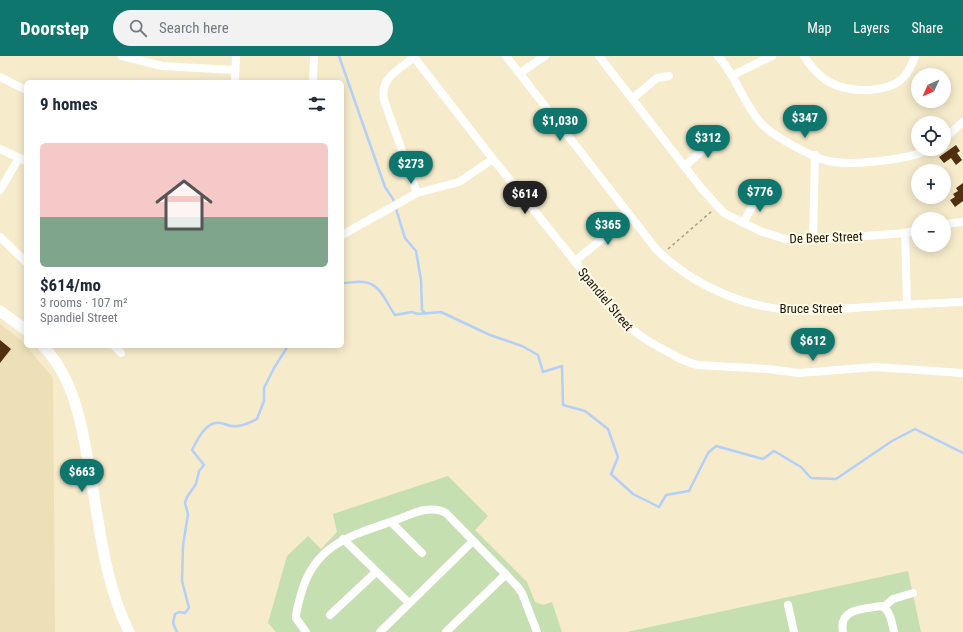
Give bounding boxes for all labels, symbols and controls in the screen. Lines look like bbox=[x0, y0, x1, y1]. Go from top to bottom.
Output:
search box bbox=[113, 10, 393, 46]
text: Doorstep bbox=[20, 17, 89, 40]
icon: search bbox=[127, 17, 149, 39]
text: Search here bbox=[159, 19, 229, 37]
text: Map bbox=[807, 20, 831, 36]
text: Layers bbox=[853, 20, 890, 36]
text: Share bbox=[912, 20, 943, 36]
north arrow bbox=[911, 68, 951, 108]
map controls bbox=[911, 68, 951, 252]
icon: filters bbox=[306, 93, 328, 115]
text: 9 homes bbox=[40, 94, 98, 114]
pin: $347 bbox=[781, 105, 829, 139]
pin: $1,030 bbox=[527, 108, 593, 142]
text: $347 bbox=[792, 110, 818, 125]
text: $1,030 bbox=[542, 113, 578, 128]
button: locate bbox=[911, 116, 951, 156]
pin: $312 bbox=[684, 125, 732, 159]
text: $312 bbox=[695, 130, 721, 145]
pin: $273 bbox=[387, 151, 435, 185]
text: $273 bbox=[398, 156, 424, 171]
button: + bbox=[911, 164, 951, 204]
icon: home bbox=[148, 169, 220, 241]
pin: $776 bbox=[736, 179, 784, 213]
pin: $614 bbox=[501, 181, 549, 215]
text: $776 bbox=[747, 184, 773, 199]
text: $614 bbox=[512, 186, 538, 201]
pin: $365 bbox=[584, 212, 632, 246]
button: − bbox=[911, 212, 951, 252]
text: $365 bbox=[595, 217, 621, 232]
street label: De Beer Street bbox=[789, 229, 863, 246]
street label: Spandiel Street bbox=[575, 265, 636, 334]
text: $614/mo bbox=[40, 275, 101, 295]
text: 3 rooms · 107 m² bbox=[40, 295, 127, 310]
street label: Bruce Street bbox=[780, 301, 843, 316]
text: Spandiel Street bbox=[40, 310, 118, 325]
pin: $612 bbox=[789, 328, 837, 362]
text: $612 bbox=[800, 333, 826, 348]
pin: $663 bbox=[58, 459, 106, 493]
text: $663 bbox=[69, 464, 95, 479]

